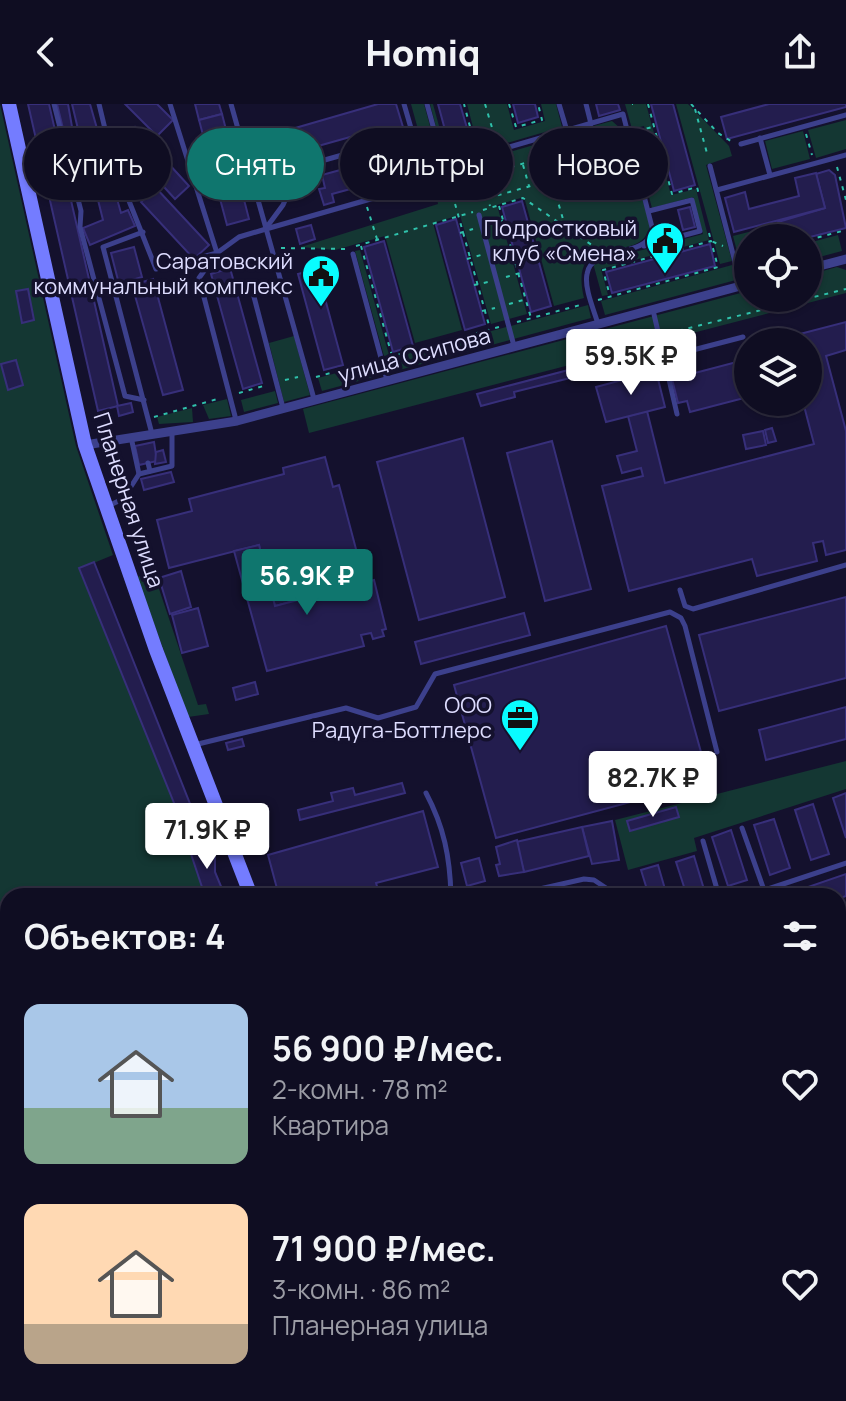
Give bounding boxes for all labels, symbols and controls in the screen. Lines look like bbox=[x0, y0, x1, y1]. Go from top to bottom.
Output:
text: Homiq bbox=[365, 28, 481, 77]
icon: back bbox=[24, 30, 68, 74]
icon: share bbox=[778, 30, 822, 74]
chip: Купить bbox=[24, 128, 171, 200]
chip: Снять bbox=[187, 128, 324, 200]
chip: Фильтры bbox=[340, 128, 513, 200]
chip: Новое bbox=[529, 128, 668, 200]
place label: Подростковый клуб «Смена» bbox=[484, 213, 637, 268]
public building icon: Подростковый клуб «Смена» bbox=[644, 220, 686, 275]
map controls bbox=[734, 224, 822, 416]
button: locate bbox=[734, 224, 822, 312]
place label: Саратовский коммунальный комплекс bbox=[33, 246, 293, 301]
public building icon: Саратовский коммунальный комплекс bbox=[300, 253, 342, 308]
street label: улица Осипова bbox=[334, 320, 494, 390]
button: layers bbox=[734, 328, 822, 416]
pin: 59.5K ₽ bbox=[557, 329, 705, 397]
text: 59.5K ₽ bbox=[584, 337, 678, 373]
street label: Планерная улица bbox=[86, 408, 172, 592]
pin: 56.9K ₽ bbox=[233, 549, 381, 617]
text: 56.9K ₽ bbox=[260, 557, 354, 593]
place label: ООО Радуга-Боттлерс bbox=[312, 690, 492, 745]
office icon: ООО Радуга-Боттлерс bbox=[499, 697, 541, 752]
pin: 82.7K ₽ bbox=[579, 751, 727, 819]
text: 82.7K ₽ bbox=[607, 759, 699, 795]
pin: 71.9K ₽ bbox=[133, 803, 281, 871]
text: 71.9K ₽ bbox=[163, 811, 251, 847]
text: Объектов: 4 bbox=[24, 913, 226, 959]
icon: filters bbox=[778, 914, 822, 958]
text: 56 900 ₽/мес. bbox=[272, 1025, 504, 1071]
icon: home bbox=[88, 1036, 184, 1132]
icon: heart bbox=[778, 1062, 822, 1106]
text: 2-комн. · 78 m² bbox=[272, 1071, 448, 1107]
text: Квартира bbox=[272, 1107, 389, 1143]
text: 71 900 ₽/мес. bbox=[272, 1225, 496, 1271]
icon: home bbox=[88, 1236, 184, 1332]
icon: heart bbox=[778, 1262, 822, 1306]
text: 3-комн. · 86 m² bbox=[272, 1271, 450, 1307]
text: Планерная улица bbox=[272, 1307, 488, 1343]

